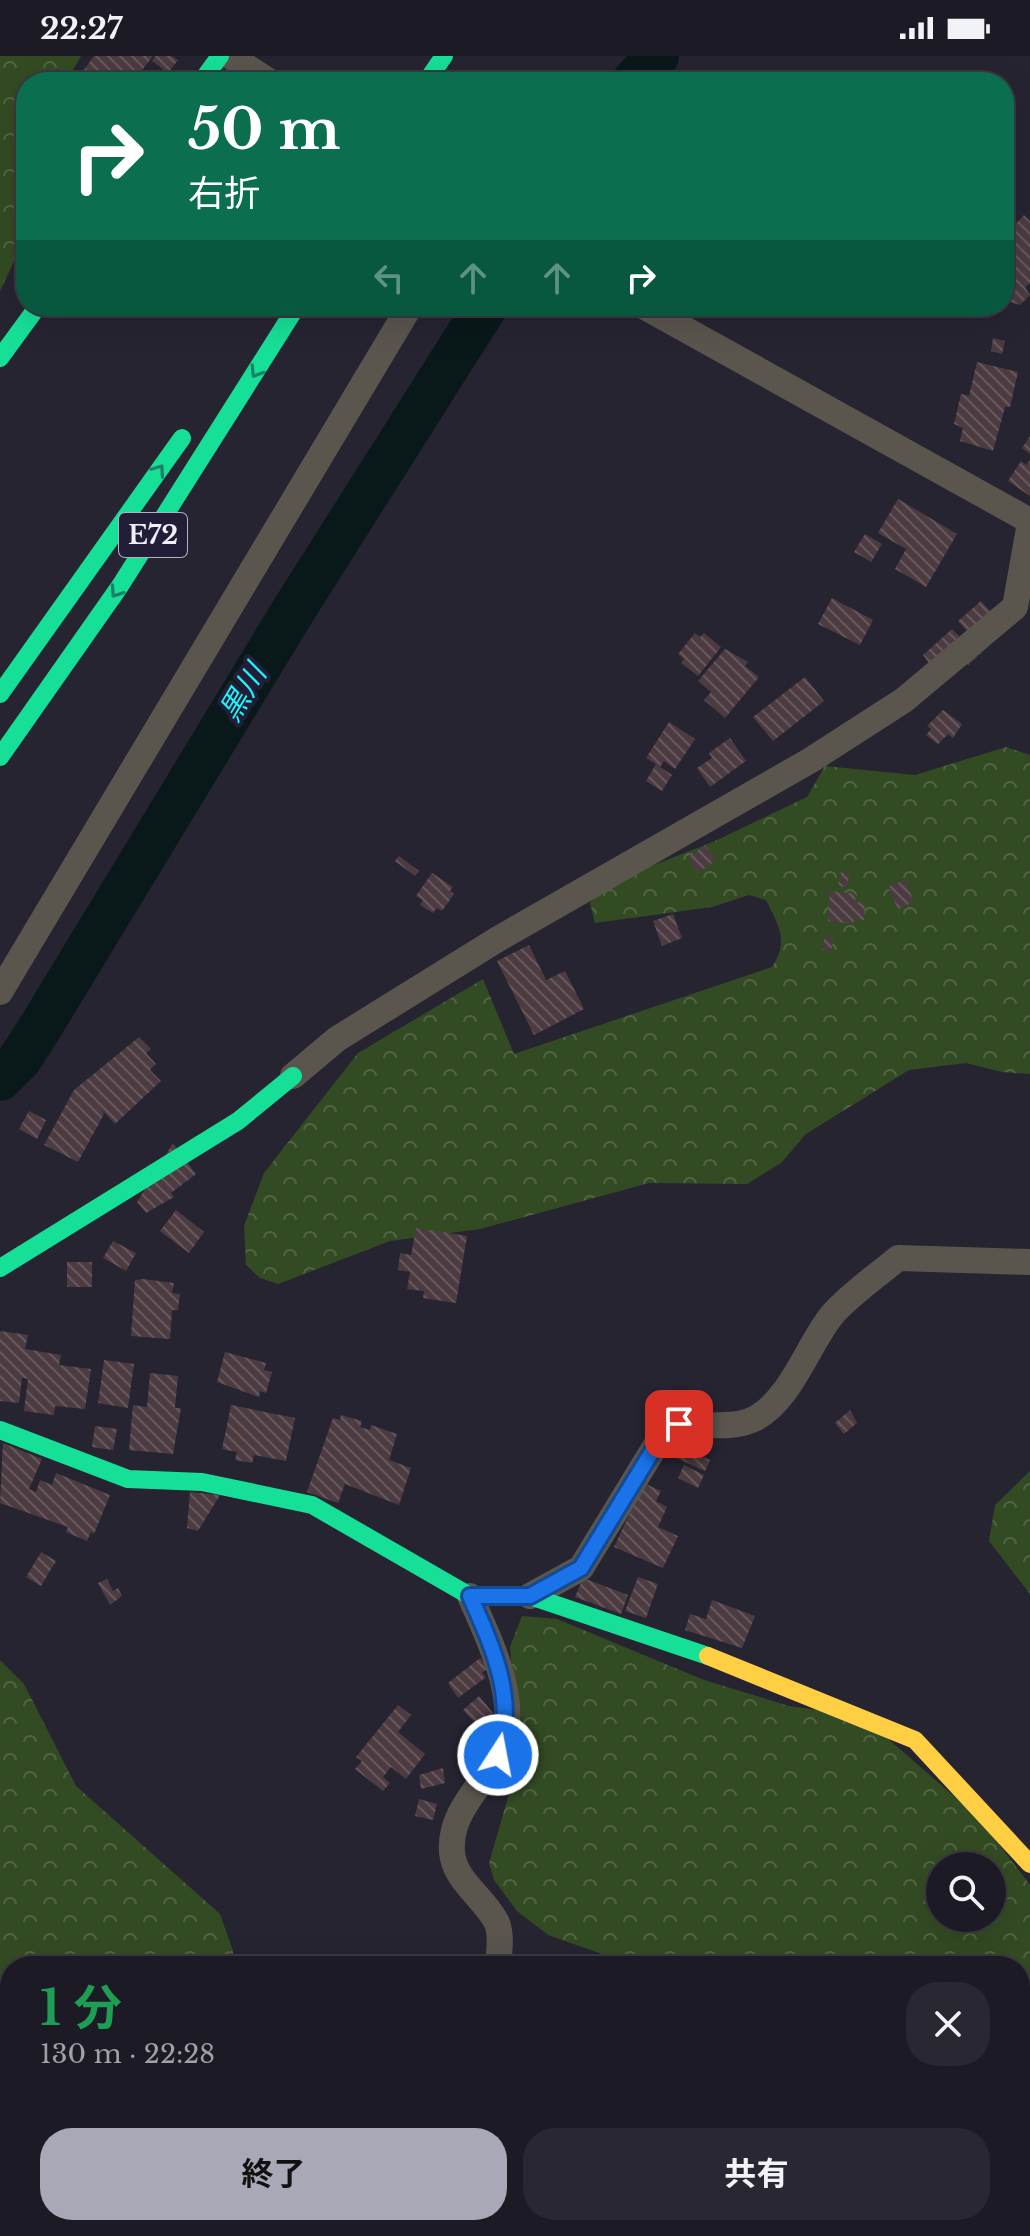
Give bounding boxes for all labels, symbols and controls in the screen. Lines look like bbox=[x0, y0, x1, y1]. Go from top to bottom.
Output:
text: 22:27 bbox=[40, 10, 123, 47]
text: 50 m bbox=[188, 95, 340, 164]
icon: right bbox=[56, 104, 160, 208]
text: 右折 bbox=[188, 171, 260, 216]
icon: left bbox=[367, 256, 411, 300]
icon: ahead bbox=[451, 256, 495, 300]
icon: ahead bbox=[535, 256, 579, 300]
icon: right bbox=[619, 256, 663, 300]
one-way arrow bbox=[251, 364, 266, 378]
one-way arrow bbox=[149, 465, 164, 479]
road number: E72 bbox=[119, 513, 187, 557]
one-way arrow bbox=[111, 583, 126, 597]
water label: 黒川 bbox=[211, 655, 275, 728]
pin bbox=[645, 1390, 713, 1458]
icon: arrive bbox=[657, 1402, 701, 1446]
position arrow bbox=[456, 1713, 540, 1797]
map controls bbox=[926, 1852, 1006, 1932]
button: search bbox=[926, 1852, 1006, 1932]
text: 1 分 bbox=[40, 1978, 122, 2038]
button: close bbox=[906, 1982, 990, 2066]
text: 130 m · 22:28 bbox=[40, 2038, 215, 2070]
button: 終了 bbox=[40, 2128, 507, 2220]
button: 共有 bbox=[523, 2128, 990, 2220]

